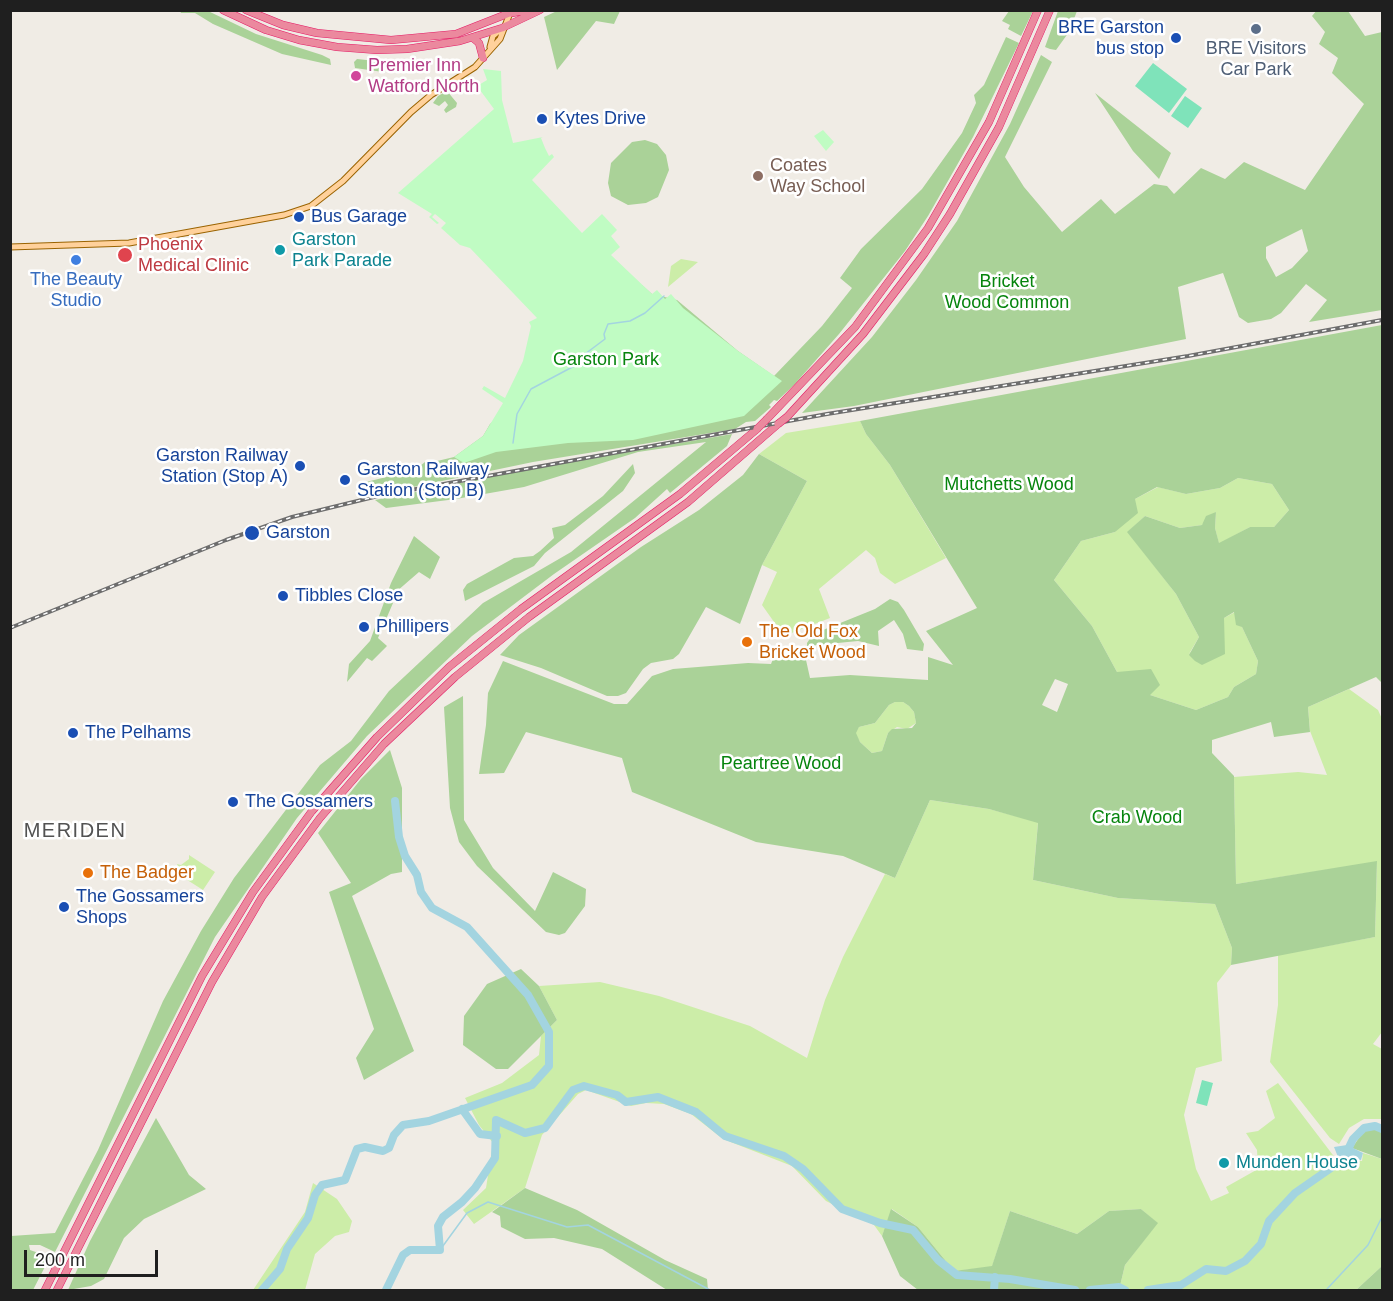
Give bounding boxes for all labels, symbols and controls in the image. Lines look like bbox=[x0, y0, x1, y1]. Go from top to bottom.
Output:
place label: BRE Garston bus stop bbox=[1058, 17, 1164, 60]
marker: BRE Visitors Car Park bbox=[1249, 22, 1263, 36]
marker: BRE Garston bus stop bbox=[1169, 31, 1183, 45]
place label: BRE Visitors Car Park bbox=[1206, 38, 1306, 80]
place label: Premier Inn Watford North bbox=[368, 55, 479, 98]
marker: Premier Inn Watford North bbox=[349, 69, 363, 83]
place label: Kytes Drive bbox=[554, 108, 646, 130]
marker: Kytes Drive bbox=[535, 112, 549, 126]
place label: Coates Way School bbox=[770, 155, 865, 198]
marker: Coates Way School bbox=[751, 169, 765, 183]
place label: Bus Garage bbox=[311, 206, 407, 228]
marker: Bus Garage bbox=[292, 210, 306, 224]
place label: Garston Park Parade bbox=[292, 229, 392, 272]
place label: Phoenix Medical Clinic bbox=[138, 234, 249, 276]
marker: Garston Park Parade bbox=[273, 243, 287, 257]
marker: Phoenix Medical Clinic bbox=[116, 246, 134, 264]
marker: The Beauty Studio bbox=[69, 253, 83, 267]
place label: The Beauty Studio bbox=[30, 269, 122, 312]
park label: Bricket Wood Common bbox=[945, 271, 1069, 314]
park label: Garston Park bbox=[553, 349, 659, 371]
place label: Garston Railway Station (Stop A) bbox=[156, 445, 288, 488]
marker: Garston Railway Station (Stop A) bbox=[293, 459, 307, 473]
place label: Garston Railway Station (Stop B) bbox=[357, 459, 489, 502]
marker: Garston Railway Station (Stop B) bbox=[338, 473, 352, 487]
park label: Mutchetts Wood bbox=[944, 474, 1074, 496]
place label: Garston bbox=[266, 522, 330, 544]
marker: Garston bbox=[243, 524, 261, 542]
place label: Tibbles Close bbox=[295, 585, 403, 607]
marker: Tibbles Close bbox=[276, 589, 290, 603]
place label: Phillipers bbox=[376, 616, 449, 638]
marker: Phillipers bbox=[357, 620, 371, 634]
place label: The Old Fox Bricket Wood bbox=[759, 621, 866, 664]
marker: The Old Fox Bricket Wood bbox=[740, 635, 754, 649]
place label: The Pelhams bbox=[85, 722, 191, 744]
marker: The Pelhams bbox=[66, 726, 80, 740]
park label: Peartree Wood bbox=[721, 753, 841, 775]
place label: The Gossamers bbox=[245, 791, 373, 813]
marker: The Gossamers bbox=[226, 795, 240, 809]
park label: Crab Wood bbox=[1092, 807, 1182, 829]
district label: MERIDEN bbox=[24, 819, 126, 843]
place label: The Badger bbox=[100, 862, 194, 884]
marker: The Badger bbox=[81, 866, 95, 880]
place label: The Gossamers Shops bbox=[76, 886, 204, 928]
marker: The Gossamers Shops bbox=[57, 900, 71, 914]
place label: Munden House bbox=[1236, 1152, 1358, 1174]
marker: Munden House bbox=[1217, 1156, 1231, 1170]
scale bar bbox=[27, 1238, 160, 1276]
text: 200 m bbox=[35, 1250, 85, 1270]

